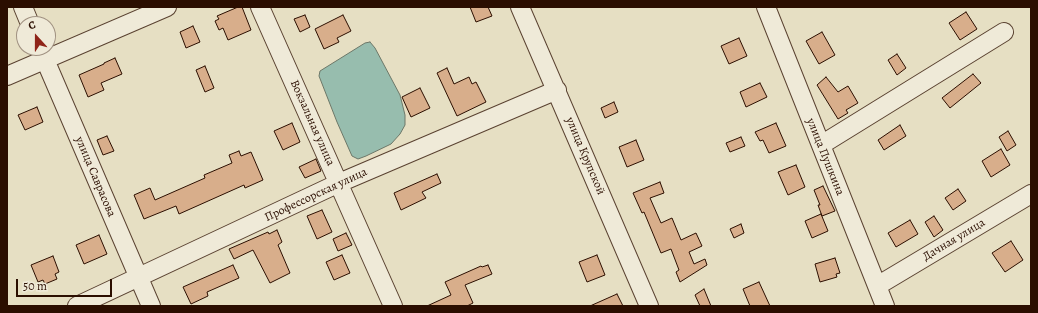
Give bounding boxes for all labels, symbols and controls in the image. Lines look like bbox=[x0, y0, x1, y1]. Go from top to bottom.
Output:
north arrow bbox=[16, 16, 56, 56]
text: С bbox=[26, 17, 38, 33]
street label: Вокзальная улица bbox=[287, 78, 337, 168]
street label: улица Крупской bbox=[562, 115, 608, 197]
street label: улица Пушкина bbox=[803, 116, 847, 198]
street label: улица Саврасова bbox=[72, 135, 118, 219]
street label: Профессорская улица bbox=[262, 165, 370, 225]
street label: Дачная улица bbox=[920, 216, 988, 264]
scale bar bbox=[18, 271, 114, 297]
text: 50 m bbox=[23, 278, 47, 294]

